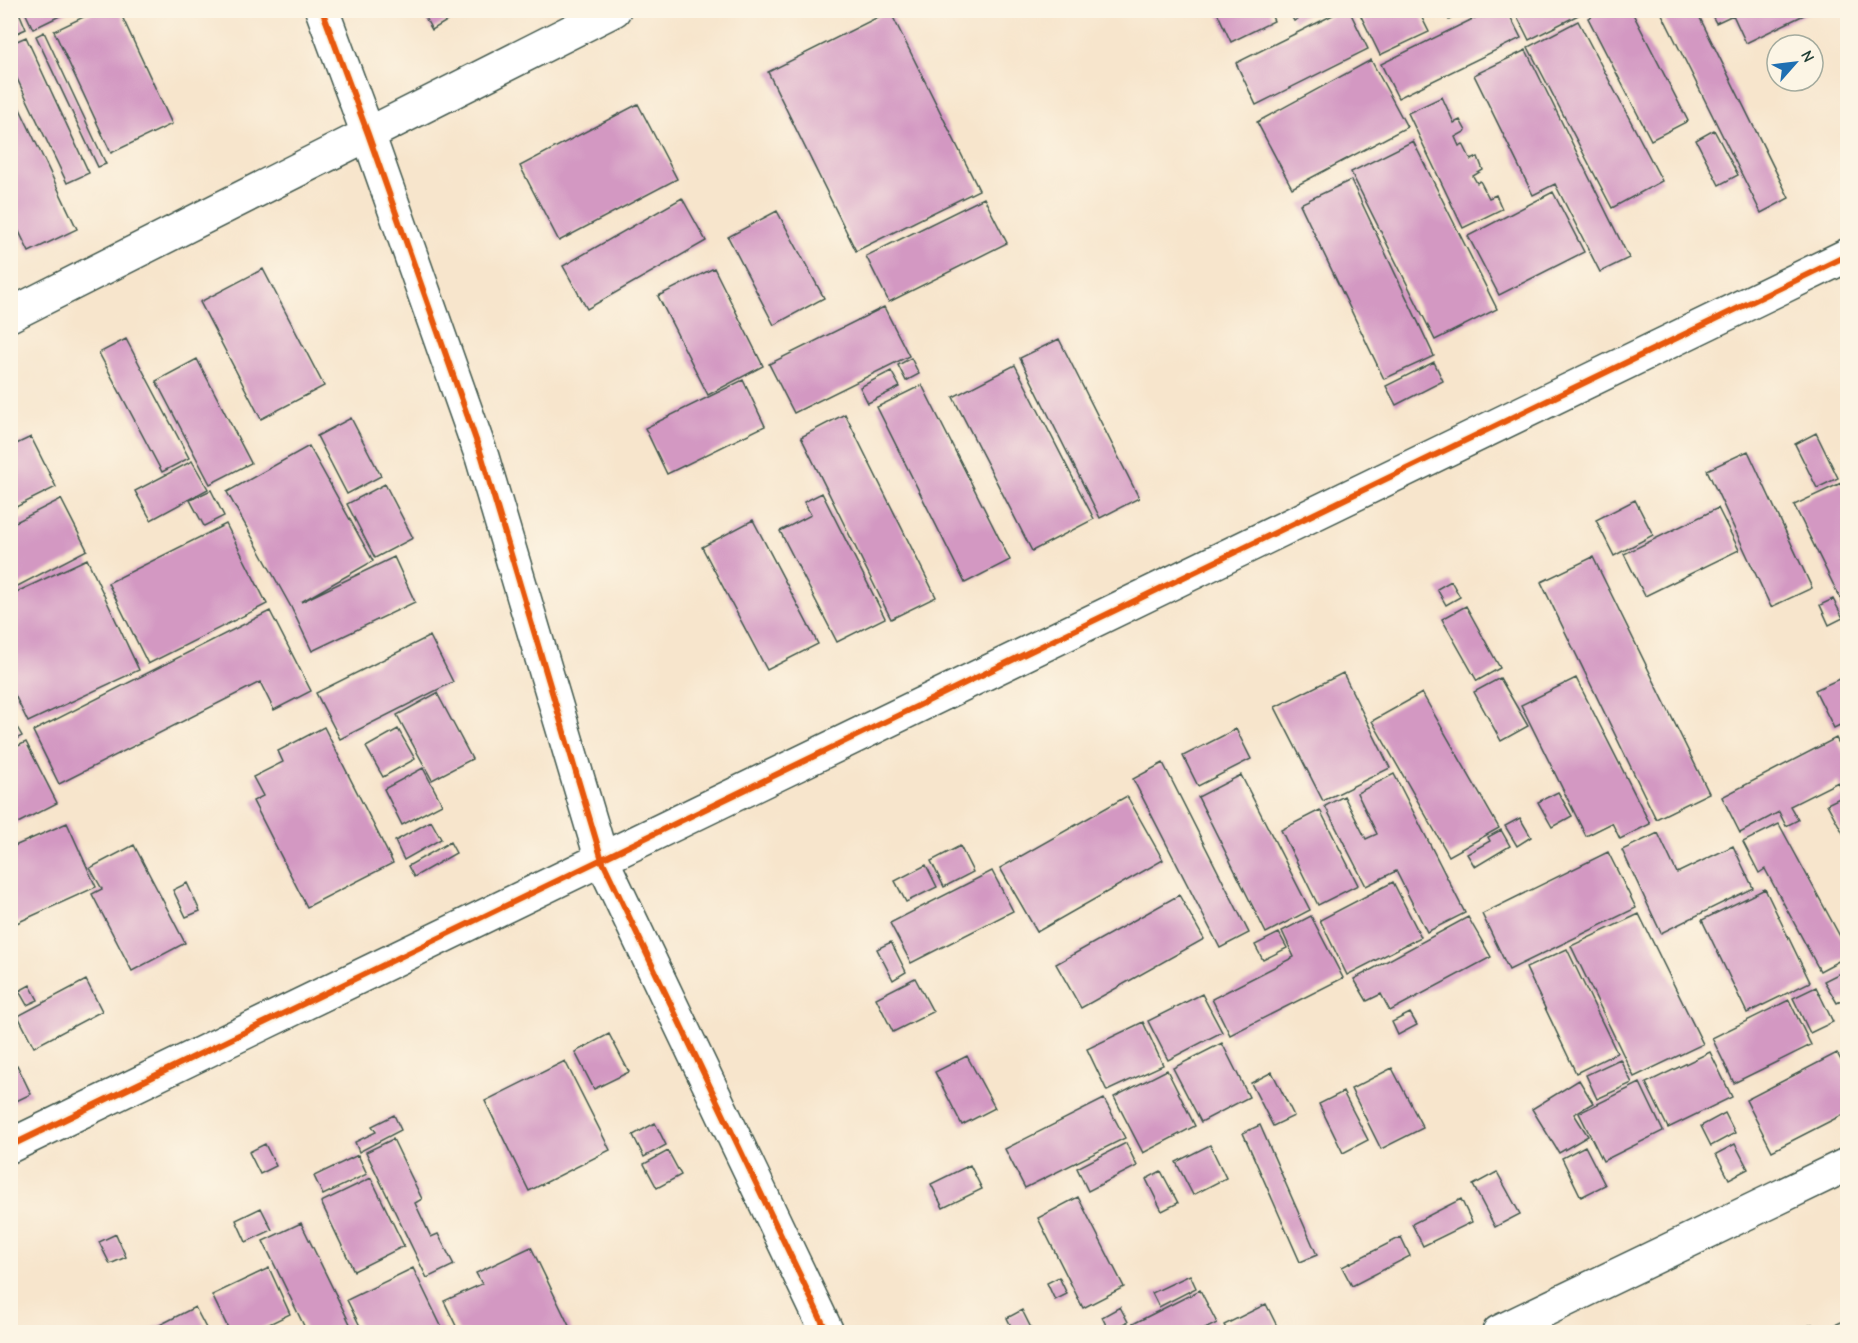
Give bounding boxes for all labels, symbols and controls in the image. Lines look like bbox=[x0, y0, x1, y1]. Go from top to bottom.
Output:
north arrow bbox=[1765, 33, 1825, 93]
text: N bbox=[1797, 48, 1818, 65]

